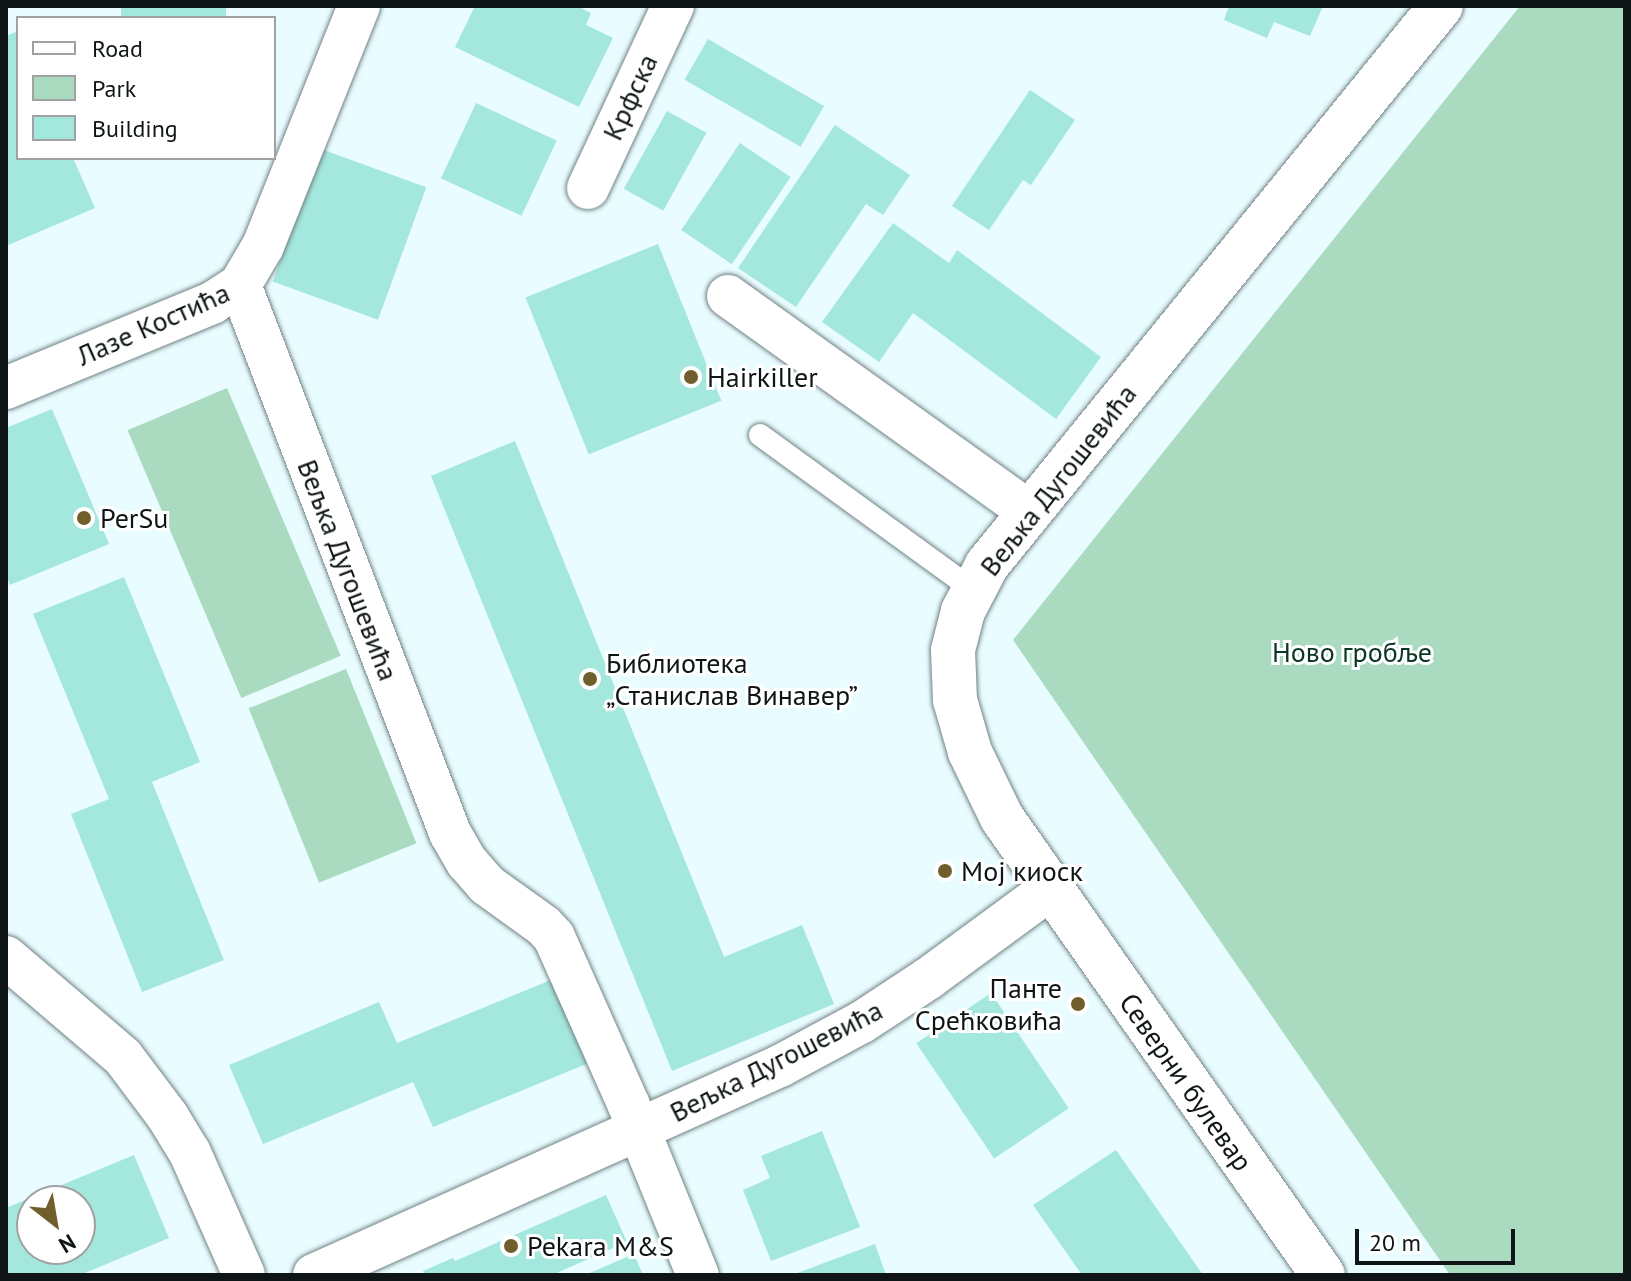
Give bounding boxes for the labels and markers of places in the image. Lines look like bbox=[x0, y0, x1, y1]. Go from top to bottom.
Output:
place label: Hairkiller bbox=[707, 360, 818, 394]
marker: Hairkiller bbox=[682, 368, 700, 386]
place label: PerSu bbox=[100, 501, 168, 535]
marker: PerSu bbox=[75, 509, 93, 527]
place label: Библиотека „Станислав Винавер” bbox=[606, 646, 858, 712]
marker: Библиотека „Станислав Винавер” bbox=[581, 670, 599, 688]
place label: Мој киоск bbox=[961, 854, 1083, 888]
marker: Мој киоск bbox=[936, 862, 954, 880]
place label: Панте Срећковића bbox=[915, 971, 1062, 1037]
marker: Панте Срећковића bbox=[1069, 995, 1087, 1013]
place label: Pekara M&S bbox=[527, 1229, 674, 1263]
marker: Pekara M&S bbox=[502, 1237, 520, 1255]

